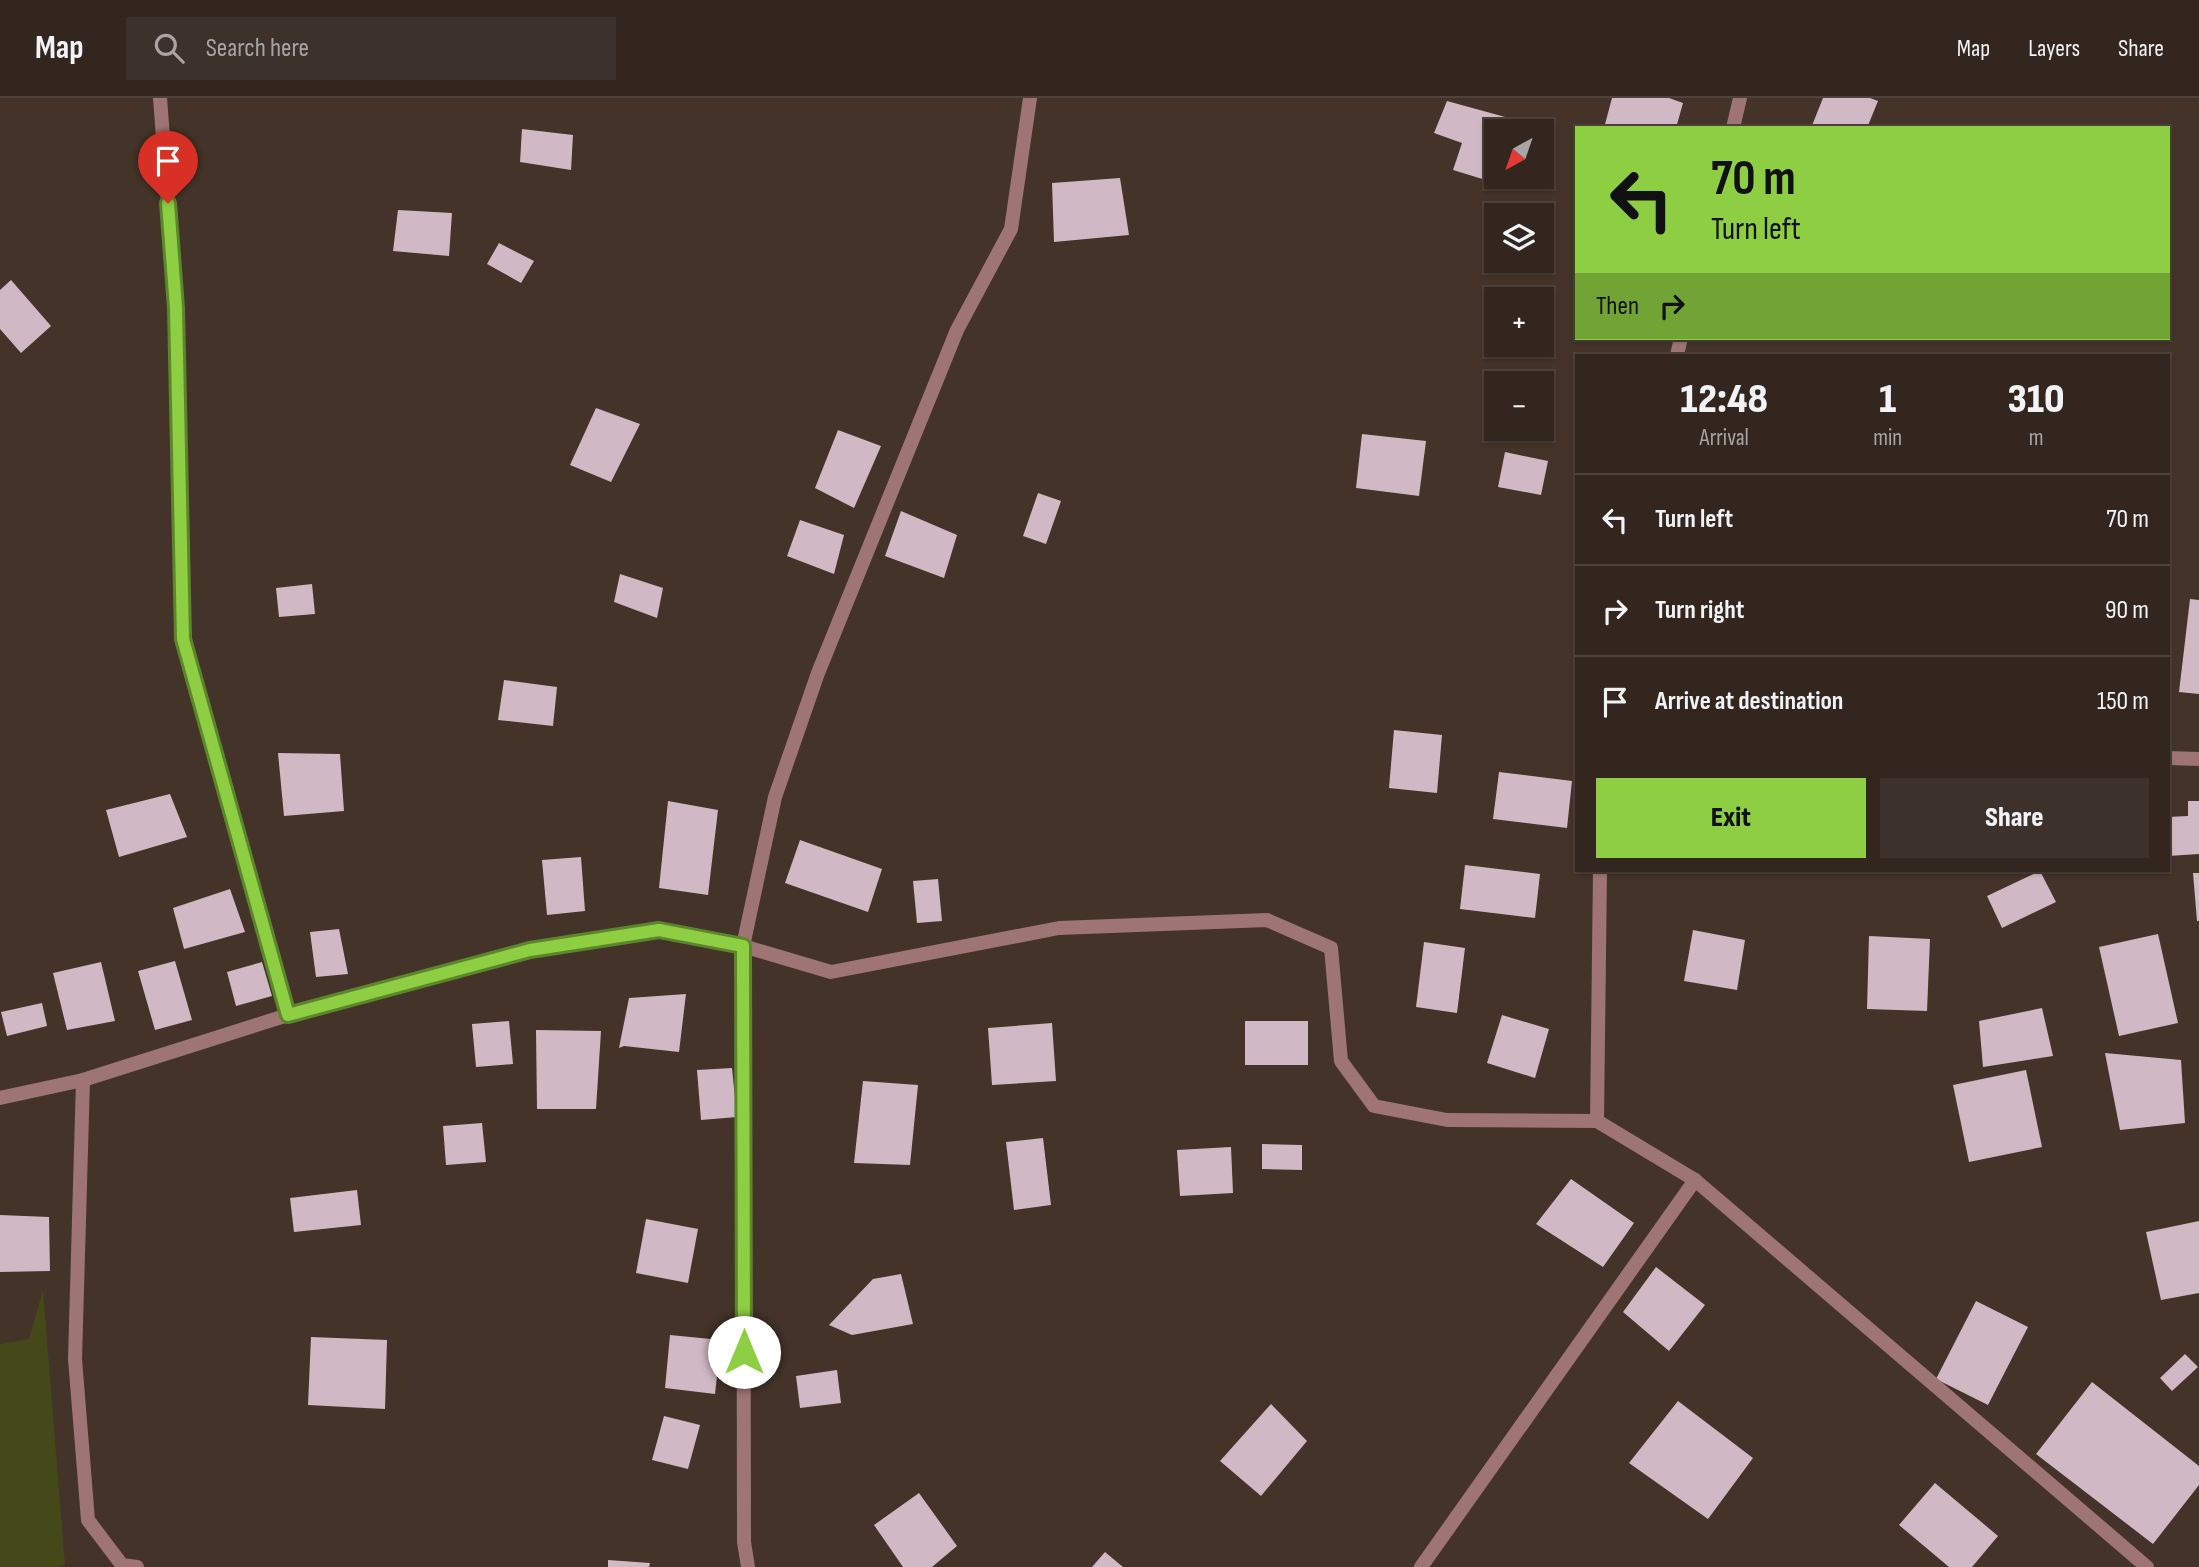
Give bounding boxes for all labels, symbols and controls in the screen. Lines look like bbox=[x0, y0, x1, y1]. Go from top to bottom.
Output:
search box bbox=[126, 17, 616, 80]
text: Map bbox=[35, 28, 84, 68]
icon: search bbox=[150, 29, 188, 67]
text: Search here bbox=[206, 33, 309, 64]
text: Map bbox=[1957, 34, 1990, 63]
text: Layers bbox=[2028, 34, 2080, 63]
text: Share bbox=[2118, 34, 2164, 63]
north arrow bbox=[1484, 119, 1554, 189]
map controls bbox=[1484, 119, 1554, 441]
pin bbox=[138, 131, 198, 203]
icon: arrive bbox=[149, 142, 187, 180]
text: 70 m bbox=[1711, 150, 1796, 209]
icon: left bbox=[1596, 154, 1687, 245]
button: layers bbox=[1484, 203, 1554, 273]
text: Turn left bbox=[1711, 210, 1801, 249]
button: + bbox=[1484, 287, 1554, 357]
icon: right bbox=[1653, 287, 1691, 325]
text: Then bbox=[1596, 291, 1639, 322]
button: − bbox=[1484, 371, 1554, 441]
text: 12:48 bbox=[1680, 374, 1768, 425]
text: 1 bbox=[1879, 374, 1896, 425]
text: 310 bbox=[2007, 374, 2065, 425]
text: Arrival bbox=[1699, 424, 1749, 452]
text: min bbox=[1873, 424, 1902, 452]
text: m bbox=[2029, 424, 2043, 452]
icon: left bbox=[1596, 501, 1634, 539]
text: Turn left bbox=[1655, 504, 1733, 535]
text: 70 m bbox=[2106, 504, 2149, 535]
icon: right bbox=[1596, 592, 1634, 630]
text: Turn right bbox=[1655, 595, 1744, 626]
text: 90 m bbox=[2105, 595, 2149, 626]
icon: arrive bbox=[1596, 683, 1634, 721]
text: Arrive at destination bbox=[1655, 686, 1843, 717]
text: 150 m bbox=[2097, 686, 2149, 717]
button: Exit bbox=[1596, 778, 1866, 858]
button: Share bbox=[1880, 778, 2149, 858]
position arrow bbox=[707, 1315, 781, 1389]

